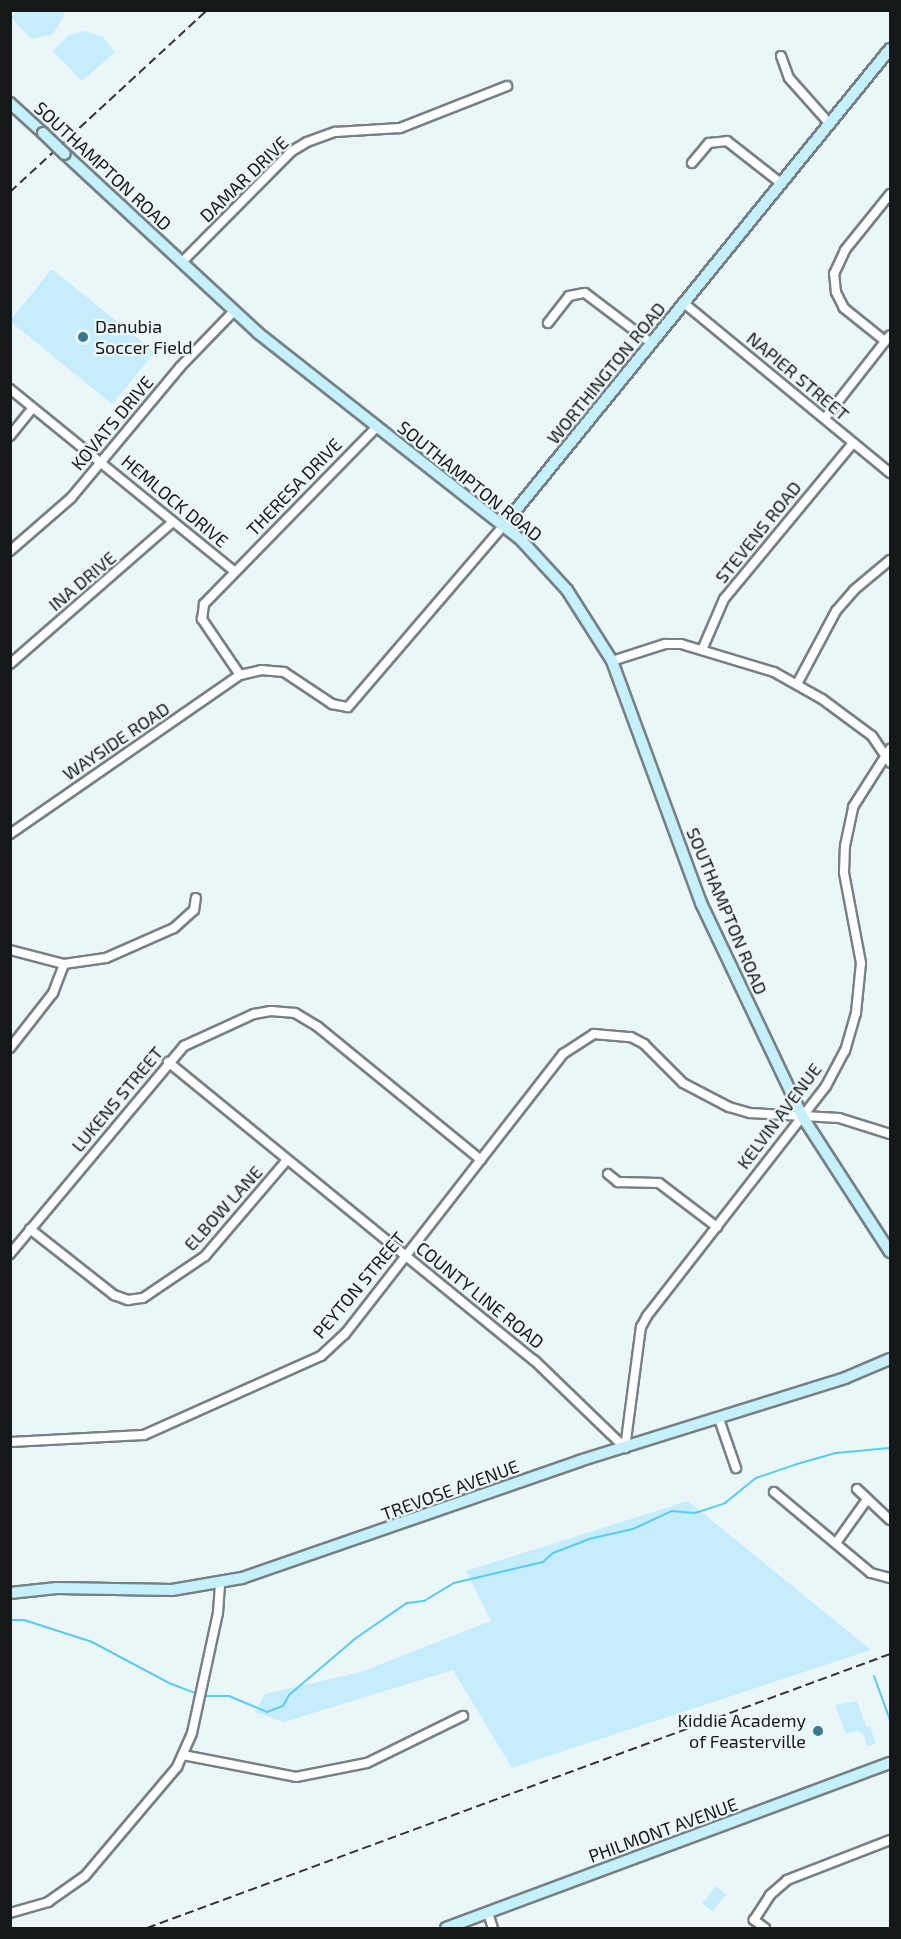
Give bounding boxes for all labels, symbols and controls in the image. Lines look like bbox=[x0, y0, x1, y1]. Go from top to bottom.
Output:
street label: SOUTHAMPTON ROAD bbox=[30, 97, 176, 235]
street label: DAMAR DRIVE bbox=[195, 132, 293, 226]
street label: WORTHINGTON ROAD bbox=[542, 298, 670, 448]
place label: Danubia Soccer Field bbox=[95, 316, 193, 358]
street label: NAPIER STREET bbox=[743, 327, 853, 425]
marker: Danubia Soccer Field bbox=[76, 330, 90, 344]
street label: KOVATS DRIVE bbox=[66, 372, 158, 474]
street label: SOUTHAMPTON ROAD bbox=[394, 416, 546, 546]
street label: THERESA DRIVE bbox=[242, 433, 346, 541]
street label: HEMLOCK DRIVE bbox=[117, 450, 233, 552]
street label: STEVENS ROAD bbox=[710, 477, 806, 587]
street label: INA DRIVE bbox=[44, 547, 120, 615]
street label: WAYSIDE ROAD bbox=[58, 697, 174, 785]
street label: SOUTHAMPTON ROAD bbox=[682, 824, 772, 998]
street label: LUKENS STREET bbox=[67, 1042, 167, 1156]
street label: KELVIN AVENUE bbox=[732, 1059, 826, 1173]
street label: ELBOW LANE bbox=[179, 1161, 267, 1255]
street label: PEYTON STREET bbox=[308, 1227, 410, 1343]
street label: COUNTY LINE ROAD bbox=[412, 1237, 548, 1353]
street label: TREVOSE AVENUE bbox=[378, 1455, 522, 1525]
place label: Kiddie Academy of Feasterville bbox=[677, 1710, 806, 1752]
marker: Kiddie Academy of Feasterville bbox=[811, 1724, 825, 1738]
street label: PHILMONT AVENUE bbox=[585, 1793, 741, 1867]

